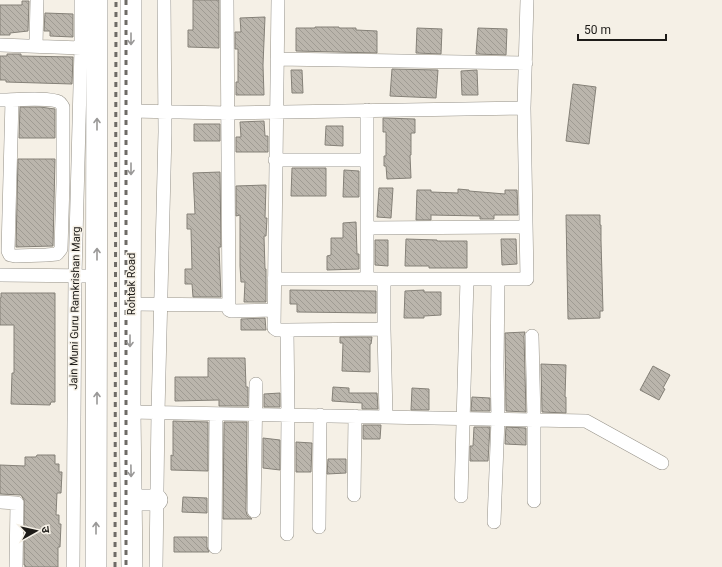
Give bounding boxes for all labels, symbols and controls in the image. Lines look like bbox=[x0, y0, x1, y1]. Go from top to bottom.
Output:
scale bar bbox=[578, 16, 666, 42]
text: 50 m bbox=[584, 23, 611, 37]
one-way arrow bbox=[127, 32, 135, 45]
one-way arrow bbox=[93, 118, 101, 131]
one-way arrow bbox=[127, 162, 135, 175]
street label: Jain Muni Guru Ramkrishan Marg bbox=[67, 226, 83, 390]
one-way arrow bbox=[93, 248, 101, 261]
street label: Rohtak Road bbox=[125, 253, 138, 315]
one-way arrow bbox=[126, 334, 134, 347]
one-way arrow bbox=[93, 392, 101, 405]
one-way arrow bbox=[127, 464, 135, 477]
north arrow bbox=[16, 511, 56, 551]
one-way arrow bbox=[92, 522, 100, 535]
text: उ bbox=[39, 526, 52, 534]

